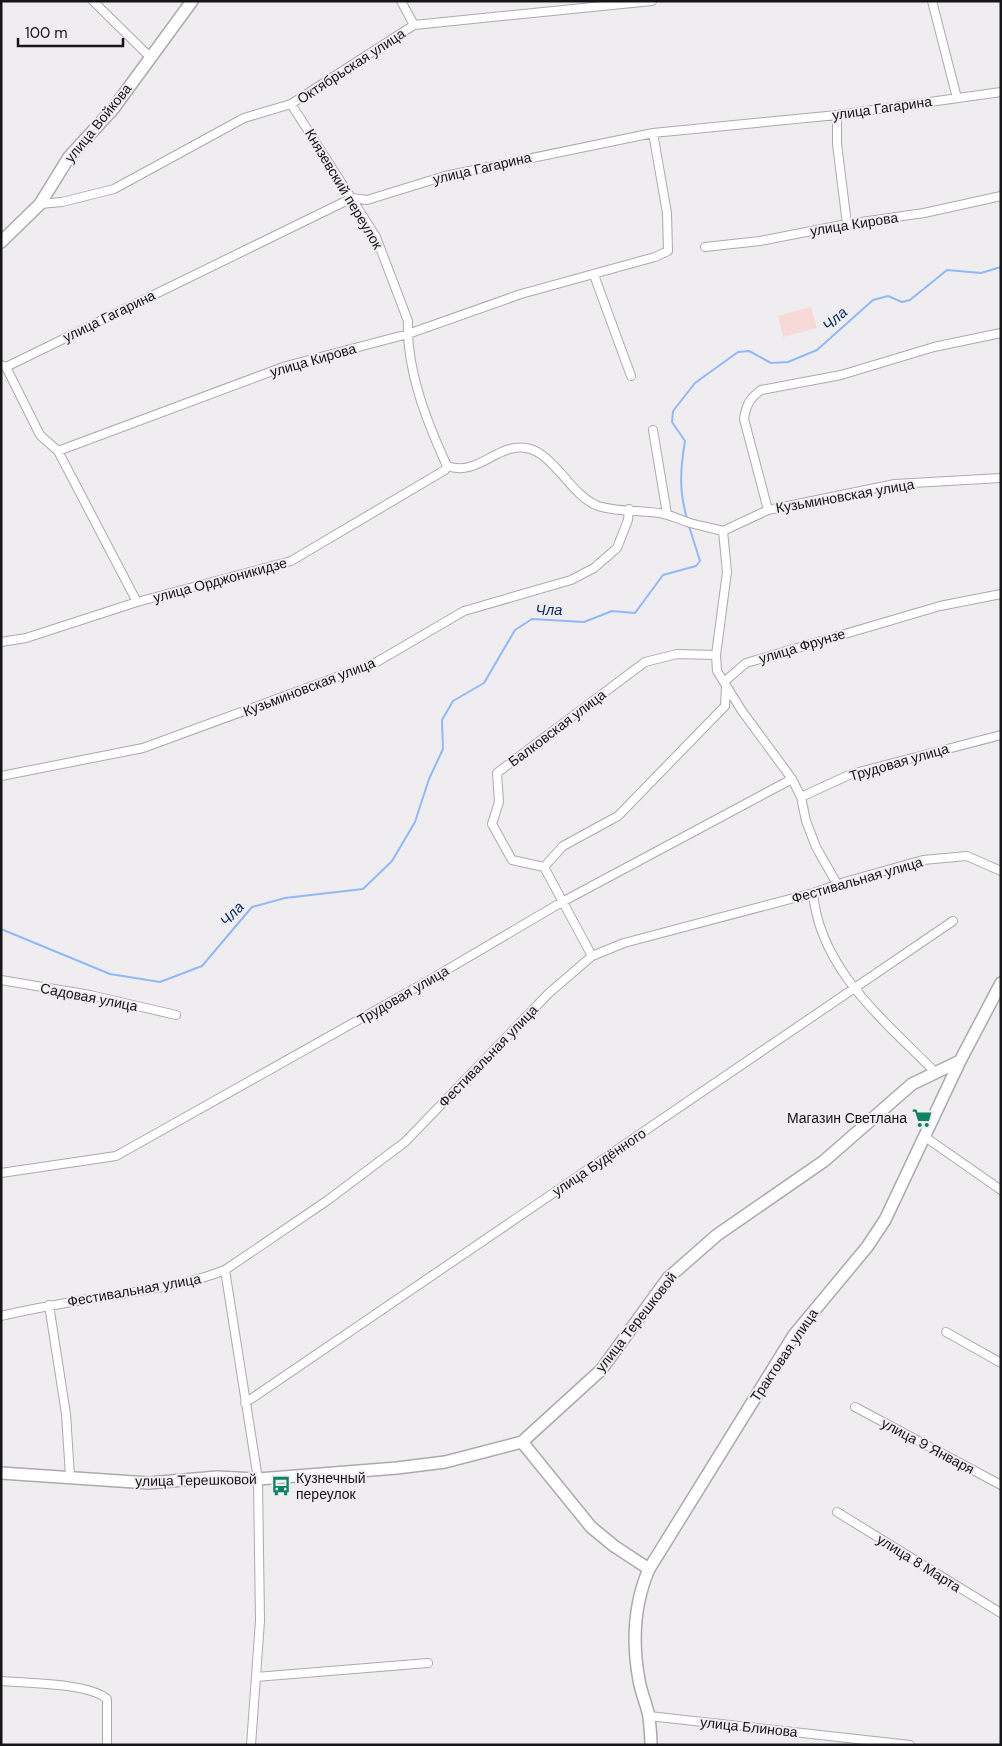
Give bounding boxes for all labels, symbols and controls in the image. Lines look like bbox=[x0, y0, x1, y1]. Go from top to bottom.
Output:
scale bar bbox=[18, 15, 122, 47]
text: 100 m bbox=[25, 23, 68, 43]
street label: Октябрьская улица bbox=[294, 24, 409, 108]
street label: улица Войкова bbox=[61, 80, 135, 166]
street label: улица Гагарина bbox=[831, 92, 933, 124]
street label: Князевский переулок bbox=[301, 126, 387, 253]
street label: улица Гагарина bbox=[431, 148, 533, 188]
street label: улица Кирова bbox=[809, 208, 899, 240]
street label: улица Гагарина bbox=[60, 286, 158, 346]
water label: Чла bbox=[818, 303, 852, 335]
street label: улица Кирова bbox=[268, 339, 358, 381]
street label: Кузьминовская улица bbox=[774, 475, 916, 517]
street label: улица Орджоникидзе bbox=[151, 553, 289, 607]
water label: Чла bbox=[536, 600, 562, 620]
street label: улица Фрунзе bbox=[757, 624, 848, 668]
street label: Кузьминовская улица bbox=[240, 653, 378, 721]
street label: Балковская улица bbox=[505, 685, 610, 771]
street label: Трудовая улица bbox=[847, 739, 951, 785]
street label: Фестивальная улица bbox=[789, 853, 925, 907]
water label: Чла bbox=[216, 897, 248, 931]
street label: Трудовая улица bbox=[354, 961, 452, 1028]
street label: Садовая улица bbox=[39, 979, 139, 1015]
street label: Фестивальная улица bbox=[434, 1001, 542, 1111]
supermarket icon: Магазин Светлана bbox=[911, 1107, 933, 1129]
place label: Магазин Светлана bbox=[787, 1109, 907, 1127]
street label: улица Будённого bbox=[549, 1124, 650, 1200]
street label: Фестивальная улица bbox=[66, 1269, 202, 1311]
street label: улица Терешковой bbox=[591, 1269, 681, 1375]
street label: Трактовая улица bbox=[746, 1305, 822, 1405]
street label: улица 9 Января bbox=[878, 1414, 978, 1478]
place label: Кузнечный переулок bbox=[296, 1469, 366, 1503]
street label: улица Терешковой bbox=[135, 1470, 257, 1490]
bus stop icon: Кузнечный переулок bbox=[270, 1475, 292, 1497]
street label: улица 8 Марта bbox=[874, 1530, 964, 1596]
street label: улица Блинова bbox=[699, 1713, 799, 1741]

